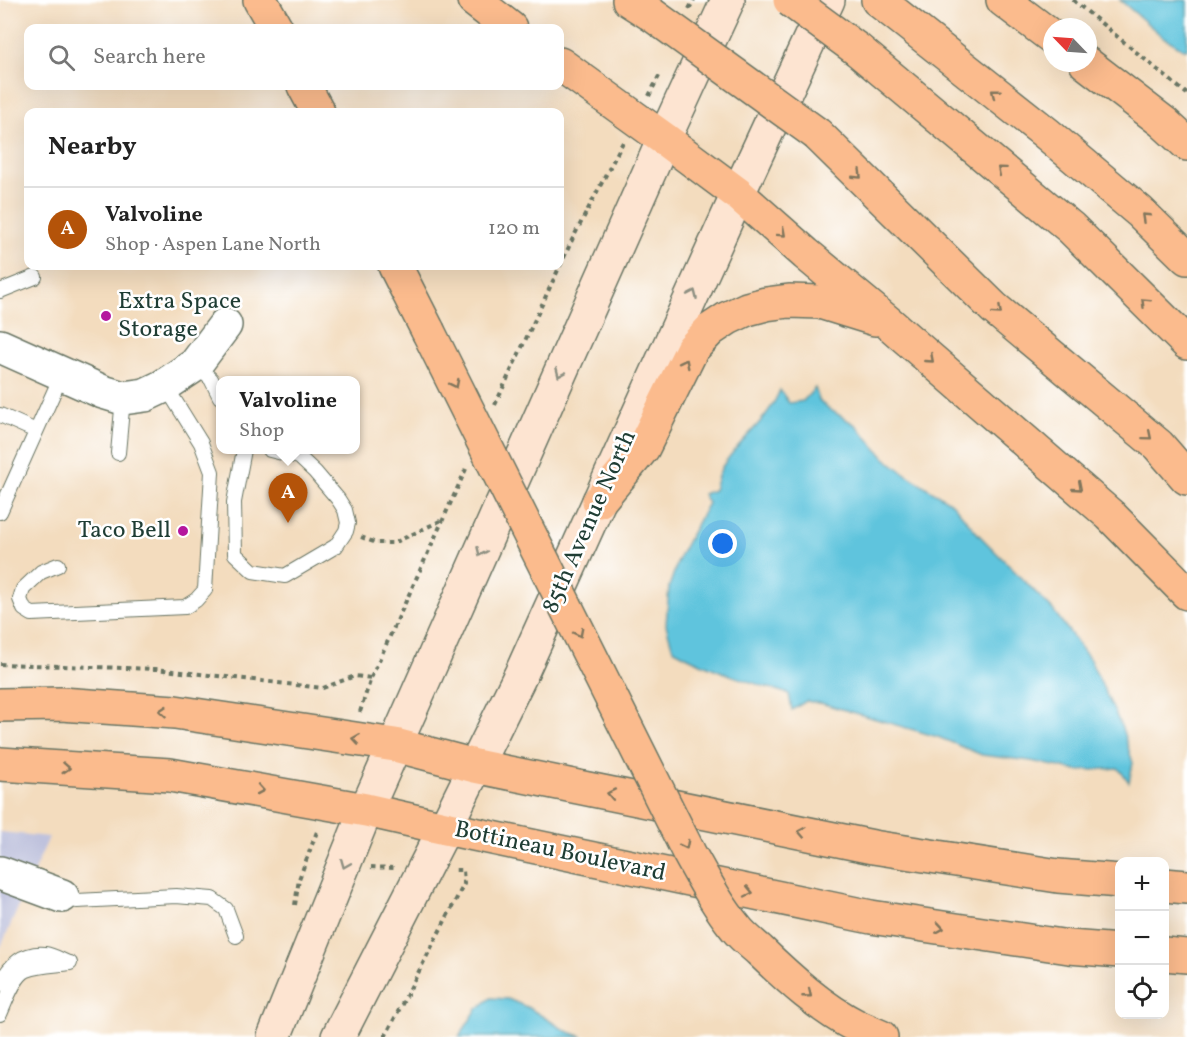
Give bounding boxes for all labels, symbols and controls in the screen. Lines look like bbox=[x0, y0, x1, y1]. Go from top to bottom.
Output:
north arrow bbox=[1043, 18, 1097, 72]
search box bbox=[24, 24, 564, 90]
icon: search bbox=[45, 41, 78, 74]
text: Search here bbox=[93, 42, 206, 73]
one-way arrow bbox=[991, 89, 1002, 100]
text: Nearby bbox=[48, 129, 137, 165]
one-way arrow bbox=[997, 166, 1008, 177]
one-way arrow bbox=[852, 168, 862, 179]
text: Valvoline bbox=[105, 200, 203, 231]
one-way arrow bbox=[1141, 213, 1151, 224]
text: A bbox=[60, 215, 75, 243]
text: 120 m bbox=[488, 215, 540, 243]
one-way arrow bbox=[775, 226, 786, 237]
text: Shop · Aspen Lane North bbox=[105, 231, 321, 259]
place label: Extra Space Storage bbox=[118, 285, 241, 347]
one-way arrow bbox=[685, 290, 697, 301]
one-way arrow bbox=[1142, 298, 1153, 309]
one-way arrow bbox=[991, 304, 1002, 315]
marker: Extra Space Storage bbox=[99, 309, 113, 323]
one-way arrow bbox=[924, 352, 934, 363]
one-way arrow bbox=[678, 358, 690, 369]
one-way arrow bbox=[555, 367, 567, 378]
popup bbox=[216, 376, 360, 454]
one-way arrow bbox=[447, 377, 459, 388]
text: Valvoline bbox=[239, 386, 337, 417]
text: Shop bbox=[239, 417, 284, 445]
street label: 85th Avenue North bbox=[534, 425, 646, 619]
one-way arrow bbox=[1141, 429, 1152, 440]
pin: A bbox=[268, 474, 308, 523]
one-way arrow bbox=[1071, 480, 1082, 491]
place label: Taco Bell bbox=[77, 514, 171, 548]
marker: Taco Bell bbox=[176, 524, 190, 538]
your location bbox=[708, 529, 737, 558]
one-way arrow bbox=[476, 545, 488, 556]
one-way arrow bbox=[572, 627, 583, 638]
one-way arrow bbox=[159, 705, 168, 718]
one-way arrow bbox=[352, 734, 361, 746]
one-way arrow bbox=[62, 761, 71, 774]
one-way arrow bbox=[255, 784, 264, 796]
one-way arrow bbox=[607, 788, 617, 801]
street label: Bottineau Boulevard bbox=[451, 813, 669, 891]
one-way arrow bbox=[798, 827, 808, 840]
one-way arrow bbox=[678, 839, 689, 850]
map controls bbox=[1115, 857, 1169, 1019]
button: + bbox=[1115, 857, 1169, 911]
one-way arrow bbox=[339, 858, 352, 869]
one-way arrow bbox=[743, 885, 753, 898]
button: − bbox=[1115, 911, 1169, 965]
one-way arrow bbox=[936, 921, 945, 933]
button: locate bbox=[1115, 965, 1169, 1019]
one-way arrow bbox=[802, 986, 813, 997]

